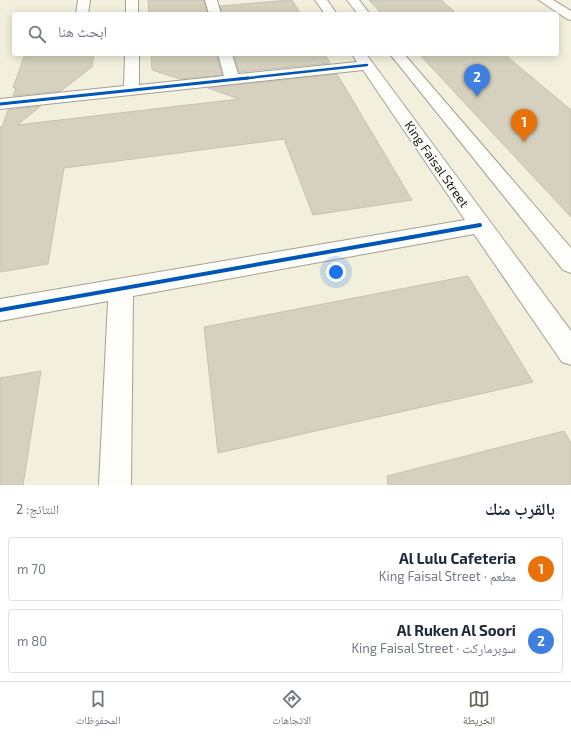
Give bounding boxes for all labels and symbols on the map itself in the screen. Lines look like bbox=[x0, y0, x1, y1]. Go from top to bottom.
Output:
pin: 2 bbox=[464, 64, 490, 97]
pin: 1 bbox=[511, 109, 537, 142]
street label: King Faisal Street bbox=[401, 118, 473, 210]
your location bbox=[326, 262, 346, 282]

